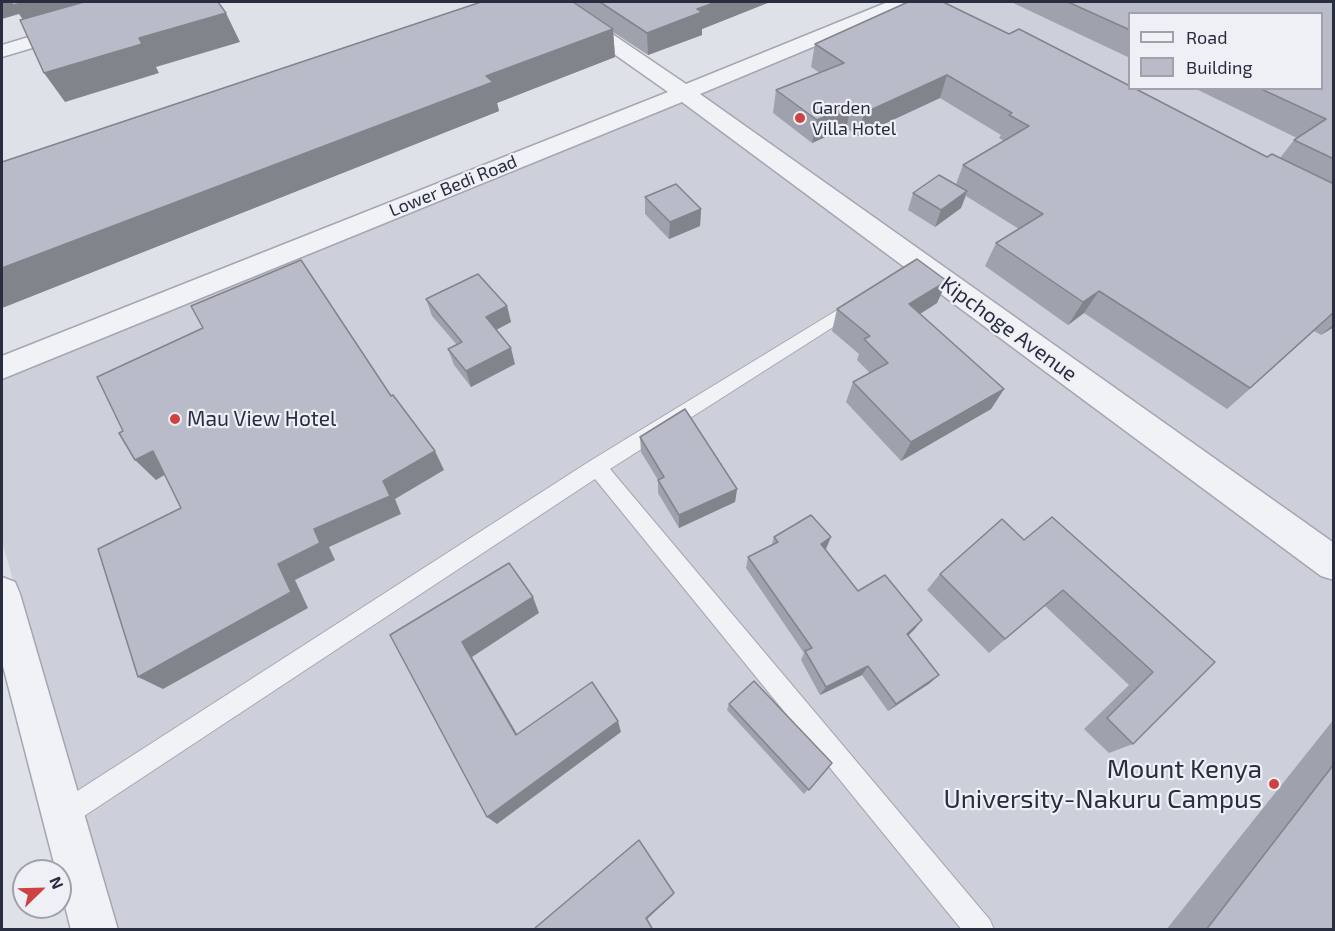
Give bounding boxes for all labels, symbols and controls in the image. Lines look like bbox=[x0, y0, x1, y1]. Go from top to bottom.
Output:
legend bbox=[1128, 12, 1323, 90]
text: Road bbox=[1186, 26, 1227, 48]
text: Building bbox=[1186, 56, 1253, 78]
place label: Garden Villa Hotel bbox=[812, 97, 896, 140]
marker: Garden Villa Hotel bbox=[793, 111, 807, 125]
street label: Lower Bedi Road bbox=[386, 150, 520, 222]
street label: Kipchoge Avenue bbox=[936, 271, 1082, 387]
place label: Mau View Hotel bbox=[187, 406, 336, 432]
marker: Mau View Hotel bbox=[168, 412, 182, 426]
place label: Mount Kenya University-Nakuru Campus bbox=[943, 753, 1262, 814]
marker: Mount Kenya University-Nakuru Campus bbox=[1267, 777, 1281, 791]
north arrow bbox=[12, 859, 72, 919]
text: N bbox=[46, 874, 68, 892]

